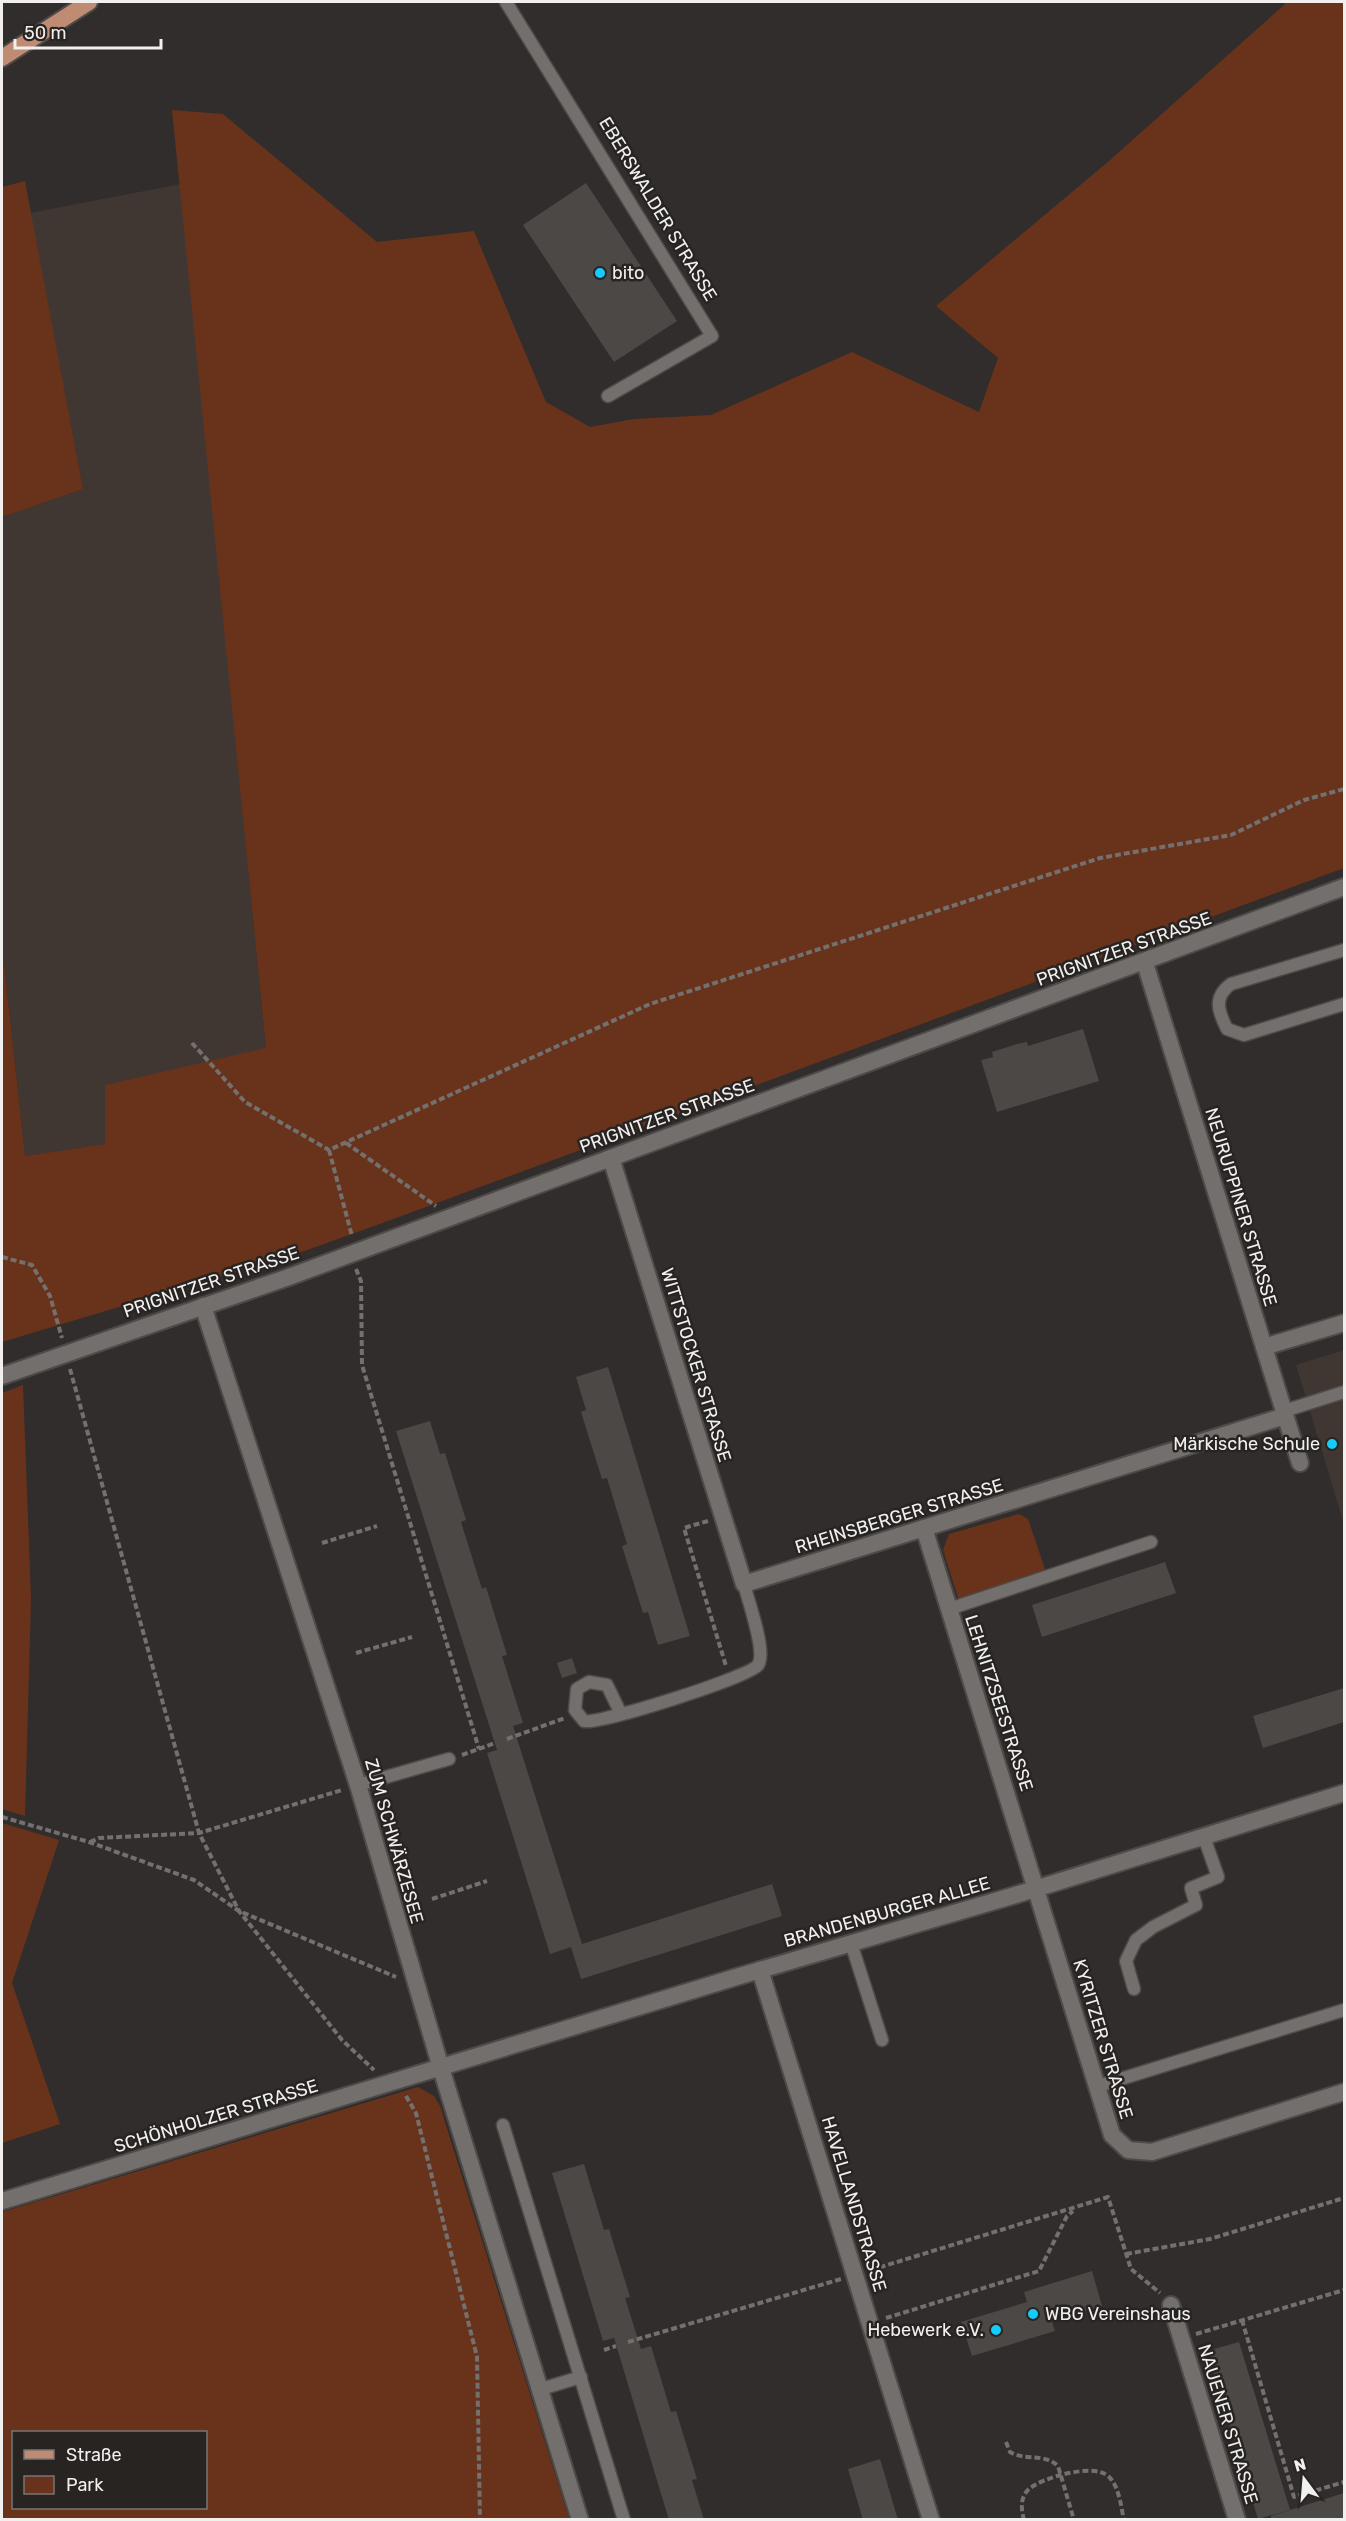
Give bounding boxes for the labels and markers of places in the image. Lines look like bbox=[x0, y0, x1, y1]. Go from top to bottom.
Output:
place label: bito bbox=[612, 262, 644, 284]
marker: bito bbox=[593, 266, 607, 280]
place label: Märkische Schule bbox=[1173, 1433, 1320, 1455]
marker: Märkische Schule bbox=[1325, 1437, 1339, 1451]
place label: WBG Vereinshaus bbox=[1045, 2303, 1191, 2325]
marker: WBG Vereinshaus bbox=[1026, 2307, 1040, 2321]
place label: Hebewerk e.V. bbox=[867, 2319, 984, 2341]
marker: Hebewerk e.V. bbox=[989, 2323, 1003, 2337]

